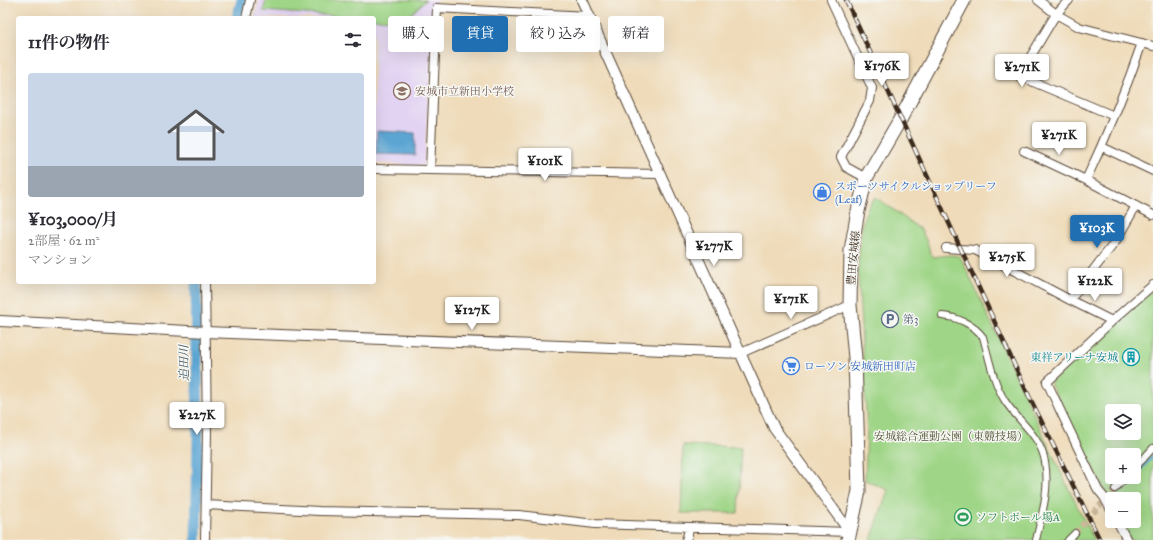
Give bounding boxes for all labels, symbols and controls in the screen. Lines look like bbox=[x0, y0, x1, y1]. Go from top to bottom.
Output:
chip: 購入 bbox=[388, 16, 444, 52]
chip: 賃貸 bbox=[452, 16, 508, 52]
chip: 絞り込み bbox=[516, 16, 600, 52]
chip: 新着 bbox=[608, 16, 664, 52]
icon: filters bbox=[342, 29, 364, 51]
text: 11件の物件 bbox=[28, 32, 109, 53]
pin: ¥176K bbox=[854, 53, 910, 87]
pin: ¥271K bbox=[994, 54, 1050, 88]
text: ¥176K bbox=[864, 58, 900, 74]
text: ¥271K bbox=[1004, 59, 1040, 75]
school or university icon: 安城市立新田小学校 bbox=[392, 81, 412, 101]
place label: 安城市立新田小学校 bbox=[415, 85, 514, 98]
icon: home bbox=[160, 99, 232, 171]
pin: ¥271K bbox=[1031, 122, 1087, 156]
text: ¥271K bbox=[1041, 127, 1077, 143]
pin: ¥101K bbox=[517, 148, 573, 182]
text: ¥101K bbox=[527, 153, 563, 169]
place label: スポーツサイクルショップリーフ (Leaf) bbox=[835, 180, 997, 206]
shop icon: スポーツサイクルショップリーフ (Leaf) bbox=[812, 182, 832, 202]
text: ¥103,000/月 bbox=[28, 209, 118, 230]
pin: ¥103K bbox=[1069, 215, 1125, 249]
text: ¥103K bbox=[1079, 220, 1115, 236]
street label: 豊田安城線 bbox=[845, 230, 862, 286]
text: 2部屋 · 62 m² bbox=[28, 233, 99, 249]
pin: ¥277K bbox=[686, 233, 742, 267]
text: ¥277K bbox=[695, 238, 733, 254]
pin: ¥275K bbox=[979, 244, 1035, 278]
text: ¥275K bbox=[989, 249, 1025, 265]
text: マンション bbox=[28, 252, 92, 268]
pin: ¥122K bbox=[1067, 268, 1123, 302]
text: ¥122K bbox=[1077, 273, 1113, 289]
pin: ¥171K bbox=[763, 286, 819, 320]
text: ¥171K bbox=[774, 291, 808, 307]
pin: ¥127K bbox=[444, 297, 500, 331]
text: ¥127K bbox=[454, 302, 490, 318]
parking icon: 第3 bbox=[880, 309, 900, 329]
place label: 第3 bbox=[903, 313, 918, 326]
water label: 追田川 bbox=[177, 343, 191, 381]
building icon: 東祥アリーナ安城 bbox=[1121, 347, 1141, 367]
place label: 東祥アリーナ安城 bbox=[1030, 351, 1118, 364]
supermarket icon: ローソン 安城新田町店 bbox=[781, 356, 801, 376]
place label: ローソン 安城新田町店 bbox=[804, 360, 916, 373]
pin: ¥227K bbox=[169, 402, 225, 436]
map controls bbox=[1105, 404, 1141, 528]
button: layers bbox=[1105, 404, 1141, 440]
text: ¥227K bbox=[178, 407, 216, 423]
park label: 安城総合運動公園（東競技場） bbox=[874, 430, 1028, 443]
button: + bbox=[1105, 448, 1141, 484]
button: − bbox=[1105, 492, 1141, 528]
sports icon: ソフトボール場A bbox=[953, 507, 973, 527]
place label: ソフトボール場A bbox=[976, 511, 1061, 524]

